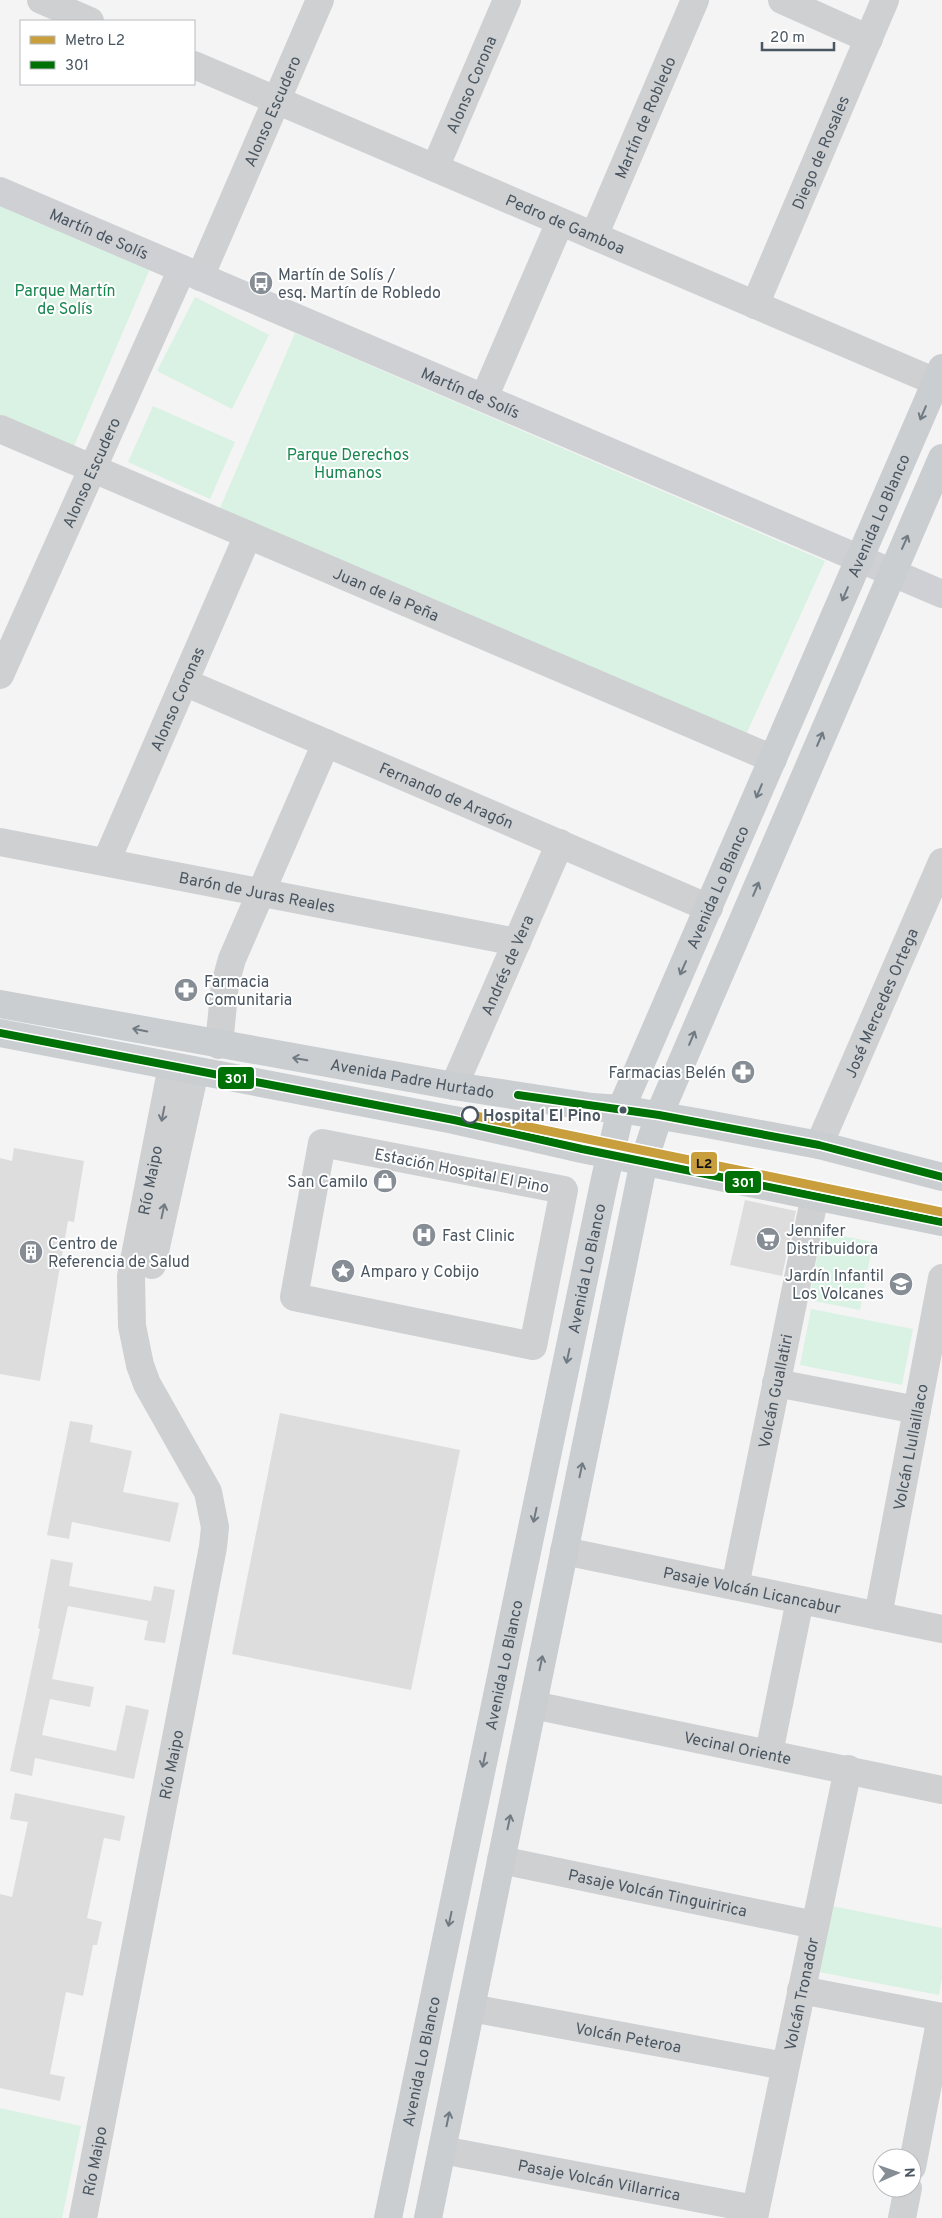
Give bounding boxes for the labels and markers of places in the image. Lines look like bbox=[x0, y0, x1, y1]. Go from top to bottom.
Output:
place label: Martín de Solís / esq. Martín de Robledo bbox=[278, 266, 441, 304]
bus stop icon: Martín de Solís / esq. Martín de Robledo bbox=[248, 270, 274, 296]
place label: Farmacia Comunitaria bbox=[204, 973, 292, 1011]
pharmacy icon: Farmacia Comunitaria bbox=[173, 977, 199, 1003]
pharmacy icon: Farmacias Belén bbox=[730, 1059, 756, 1085]
place label: Farmacias Belén bbox=[608, 1064, 726, 1084]
unlabelled marker bbox=[618, 1105, 628, 1115]
marker: Hospital El Pino bbox=[461, 1106, 479, 1124]
place label: Hospital El Pino bbox=[483, 1107, 601, 1127]
shop icon: San Camilo bbox=[372, 1168, 398, 1194]
place label: San Camilo bbox=[287, 1173, 368, 1193]
hospital icon: Fast Clinic bbox=[411, 1222, 437, 1248]
place label: Jennifer Distribuidora bbox=[786, 1222, 878, 1260]
supermarket icon: Jennifer Distribuidora bbox=[755, 1226, 781, 1252]
place label: Fast Clinic bbox=[442, 1227, 515, 1247]
place label: Centro de Referencia de Salud bbox=[48, 1235, 190, 1273]
building icon: Centro de Referencia de Salud bbox=[18, 1239, 44, 1265]
place icon: Amparo y Cobijo bbox=[330, 1258, 356, 1284]
place label: Amparo y Cobijo bbox=[360, 1263, 479, 1283]
place label: Jardín Infantil Los Volcanes bbox=[785, 1267, 884, 1305]
school or university icon: Jardín Infantil Los Volcanes bbox=[888, 1271, 914, 1297]

